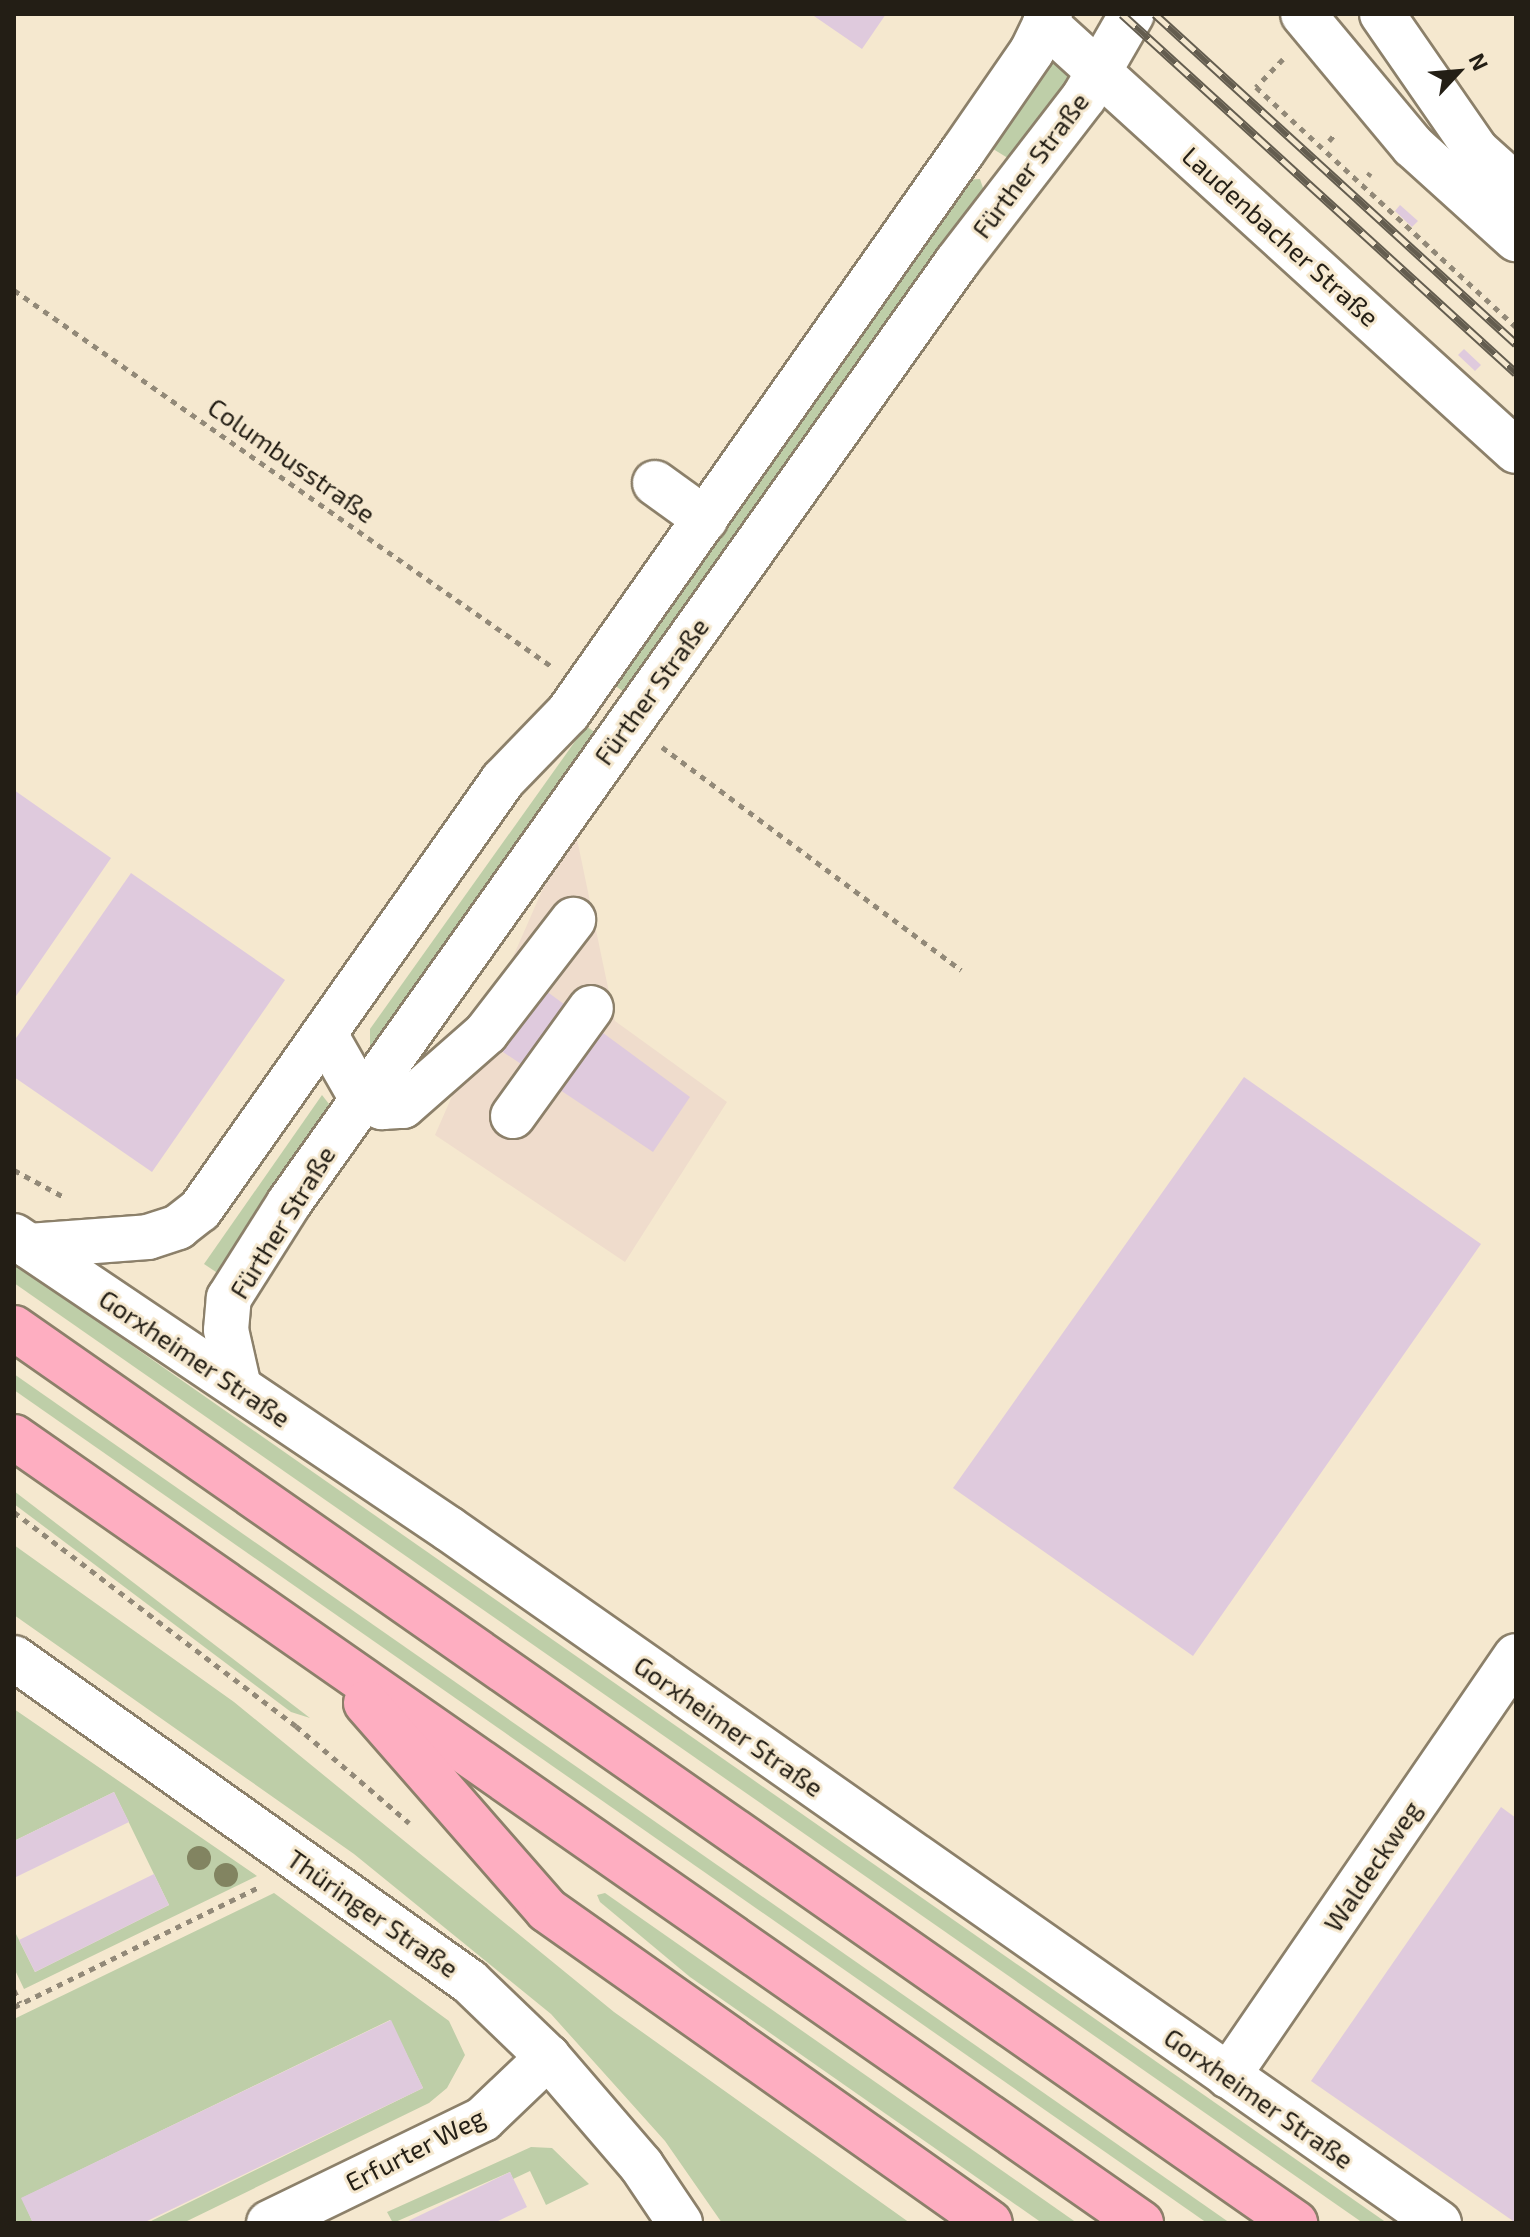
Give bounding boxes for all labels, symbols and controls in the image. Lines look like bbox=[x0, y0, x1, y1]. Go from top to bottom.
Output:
north arrow bbox=[1418, 32, 1498, 112]
text: N bbox=[1464, 49, 1495, 74]
street label: Fürther Straße bbox=[965, 86, 1095, 244]
street label: Laudenbacher Straße bbox=[1176, 139, 1386, 333]
street label: Columbusstraße bbox=[202, 391, 382, 529]
street label: Fürther Straße bbox=[587, 611, 715, 771]
street label: Fürther Straße bbox=[223, 1140, 341, 1304]
street label: Gorxheimer Straße bbox=[93, 1282, 297, 1434]
street label: Gorxheimer Straße bbox=[628, 1649, 830, 1803]
street label: Waldeckweg bbox=[1317, 1795, 1427, 1937]
street label: Thüringer Straße bbox=[281, 1842, 465, 1984]
street label: Gorxheimer Straße bbox=[1158, 2021, 1360, 2175]
street label: Erfurter Weg bbox=[340, 2100, 490, 2198]

